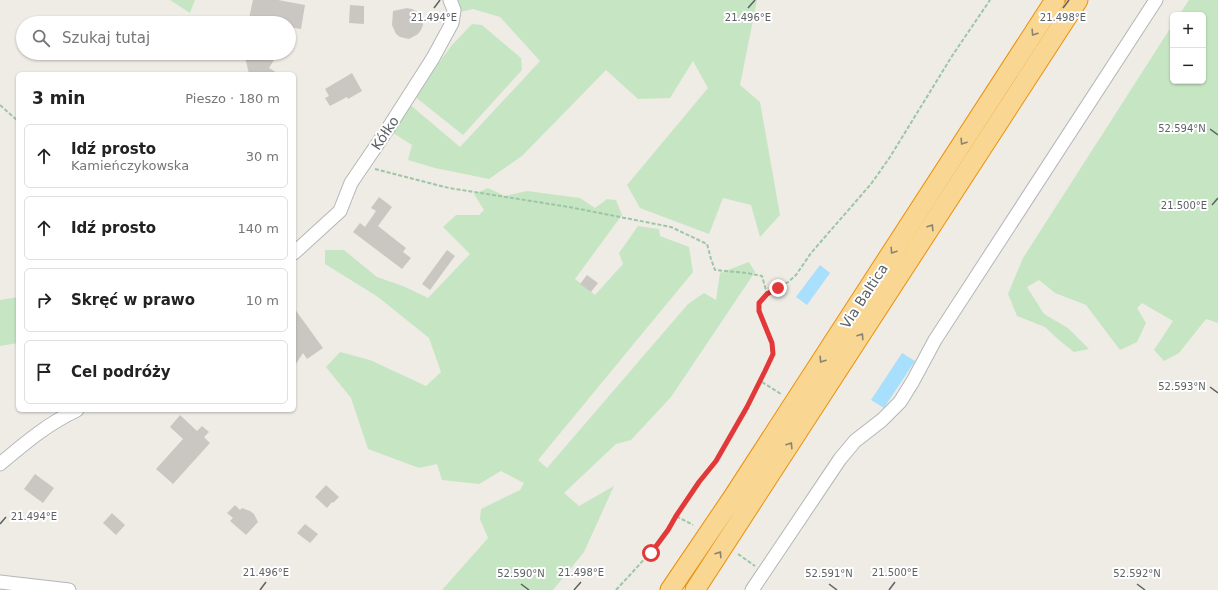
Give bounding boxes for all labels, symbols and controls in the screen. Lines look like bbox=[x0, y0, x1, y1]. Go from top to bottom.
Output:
text: 21.494°E bbox=[411, 12, 457, 23]
text: 21.496°E bbox=[725, 12, 771, 23]
text: 21.498°E bbox=[1040, 12, 1086, 23]
map controls bbox=[1170, 12, 1206, 84]
button: + bbox=[1170, 12, 1206, 48]
search box bbox=[16, 16, 296, 60]
icon: search bbox=[30, 27, 52, 49]
text: Szukaj tutaj bbox=[62, 29, 150, 47]
one-way arrow bbox=[1031, 29, 1039, 36]
button: − bbox=[1170, 48, 1206, 84]
text: 3 min bbox=[32, 88, 85, 108]
text: Pieszo · 180 m bbox=[185, 91, 280, 106]
street label: Kółko bbox=[368, 113, 402, 153]
text: 52.594°N bbox=[1158, 123, 1206, 134]
one-way arrow bbox=[960, 138, 968, 145]
text: Idź prosto bbox=[71, 140, 156, 158]
icon: ahead bbox=[33, 145, 55, 167]
text: 30 m bbox=[246, 149, 279, 164]
text: Kamieńczykowska bbox=[71, 158, 189, 173]
text: 21.500°E bbox=[1161, 200, 1207, 211]
icon: ahead bbox=[33, 217, 55, 239]
text: Idź prosto bbox=[71, 219, 156, 237]
text: 140 m bbox=[237, 221, 279, 236]
one-way arrow bbox=[926, 224, 934, 231]
one-way arrow bbox=[890, 247, 897, 254]
street label: Via Baltica bbox=[837, 261, 891, 331]
route end bbox=[769, 279, 787, 297]
icon: right bbox=[33, 289, 55, 311]
text: Skręć w prawo bbox=[71, 291, 195, 309]
text: 10 m bbox=[246, 293, 279, 308]
one-way arrow bbox=[856, 333, 863, 340]
one-way arrow bbox=[819, 356, 827, 363]
icon: arrive bbox=[33, 361, 55, 383]
text: Cel podróży bbox=[71, 363, 171, 381]
text: 52.593°N bbox=[1158, 381, 1206, 392]
one-way arrow bbox=[785, 443, 792, 450]
text: 21.494°E bbox=[11, 511, 57, 522]
route start bbox=[642, 544, 660, 562]
one-way arrow bbox=[714, 551, 722, 558]
text: 21.496°E bbox=[243, 567, 289, 578]
text: 21.498°E bbox=[558, 567, 604, 578]
text: 21.500°E bbox=[872, 567, 918, 578]
text: 52.590°N bbox=[497, 568, 545, 579]
text: 52.591°N bbox=[805, 568, 853, 579]
text: 52.592°N bbox=[1113, 568, 1161, 579]

